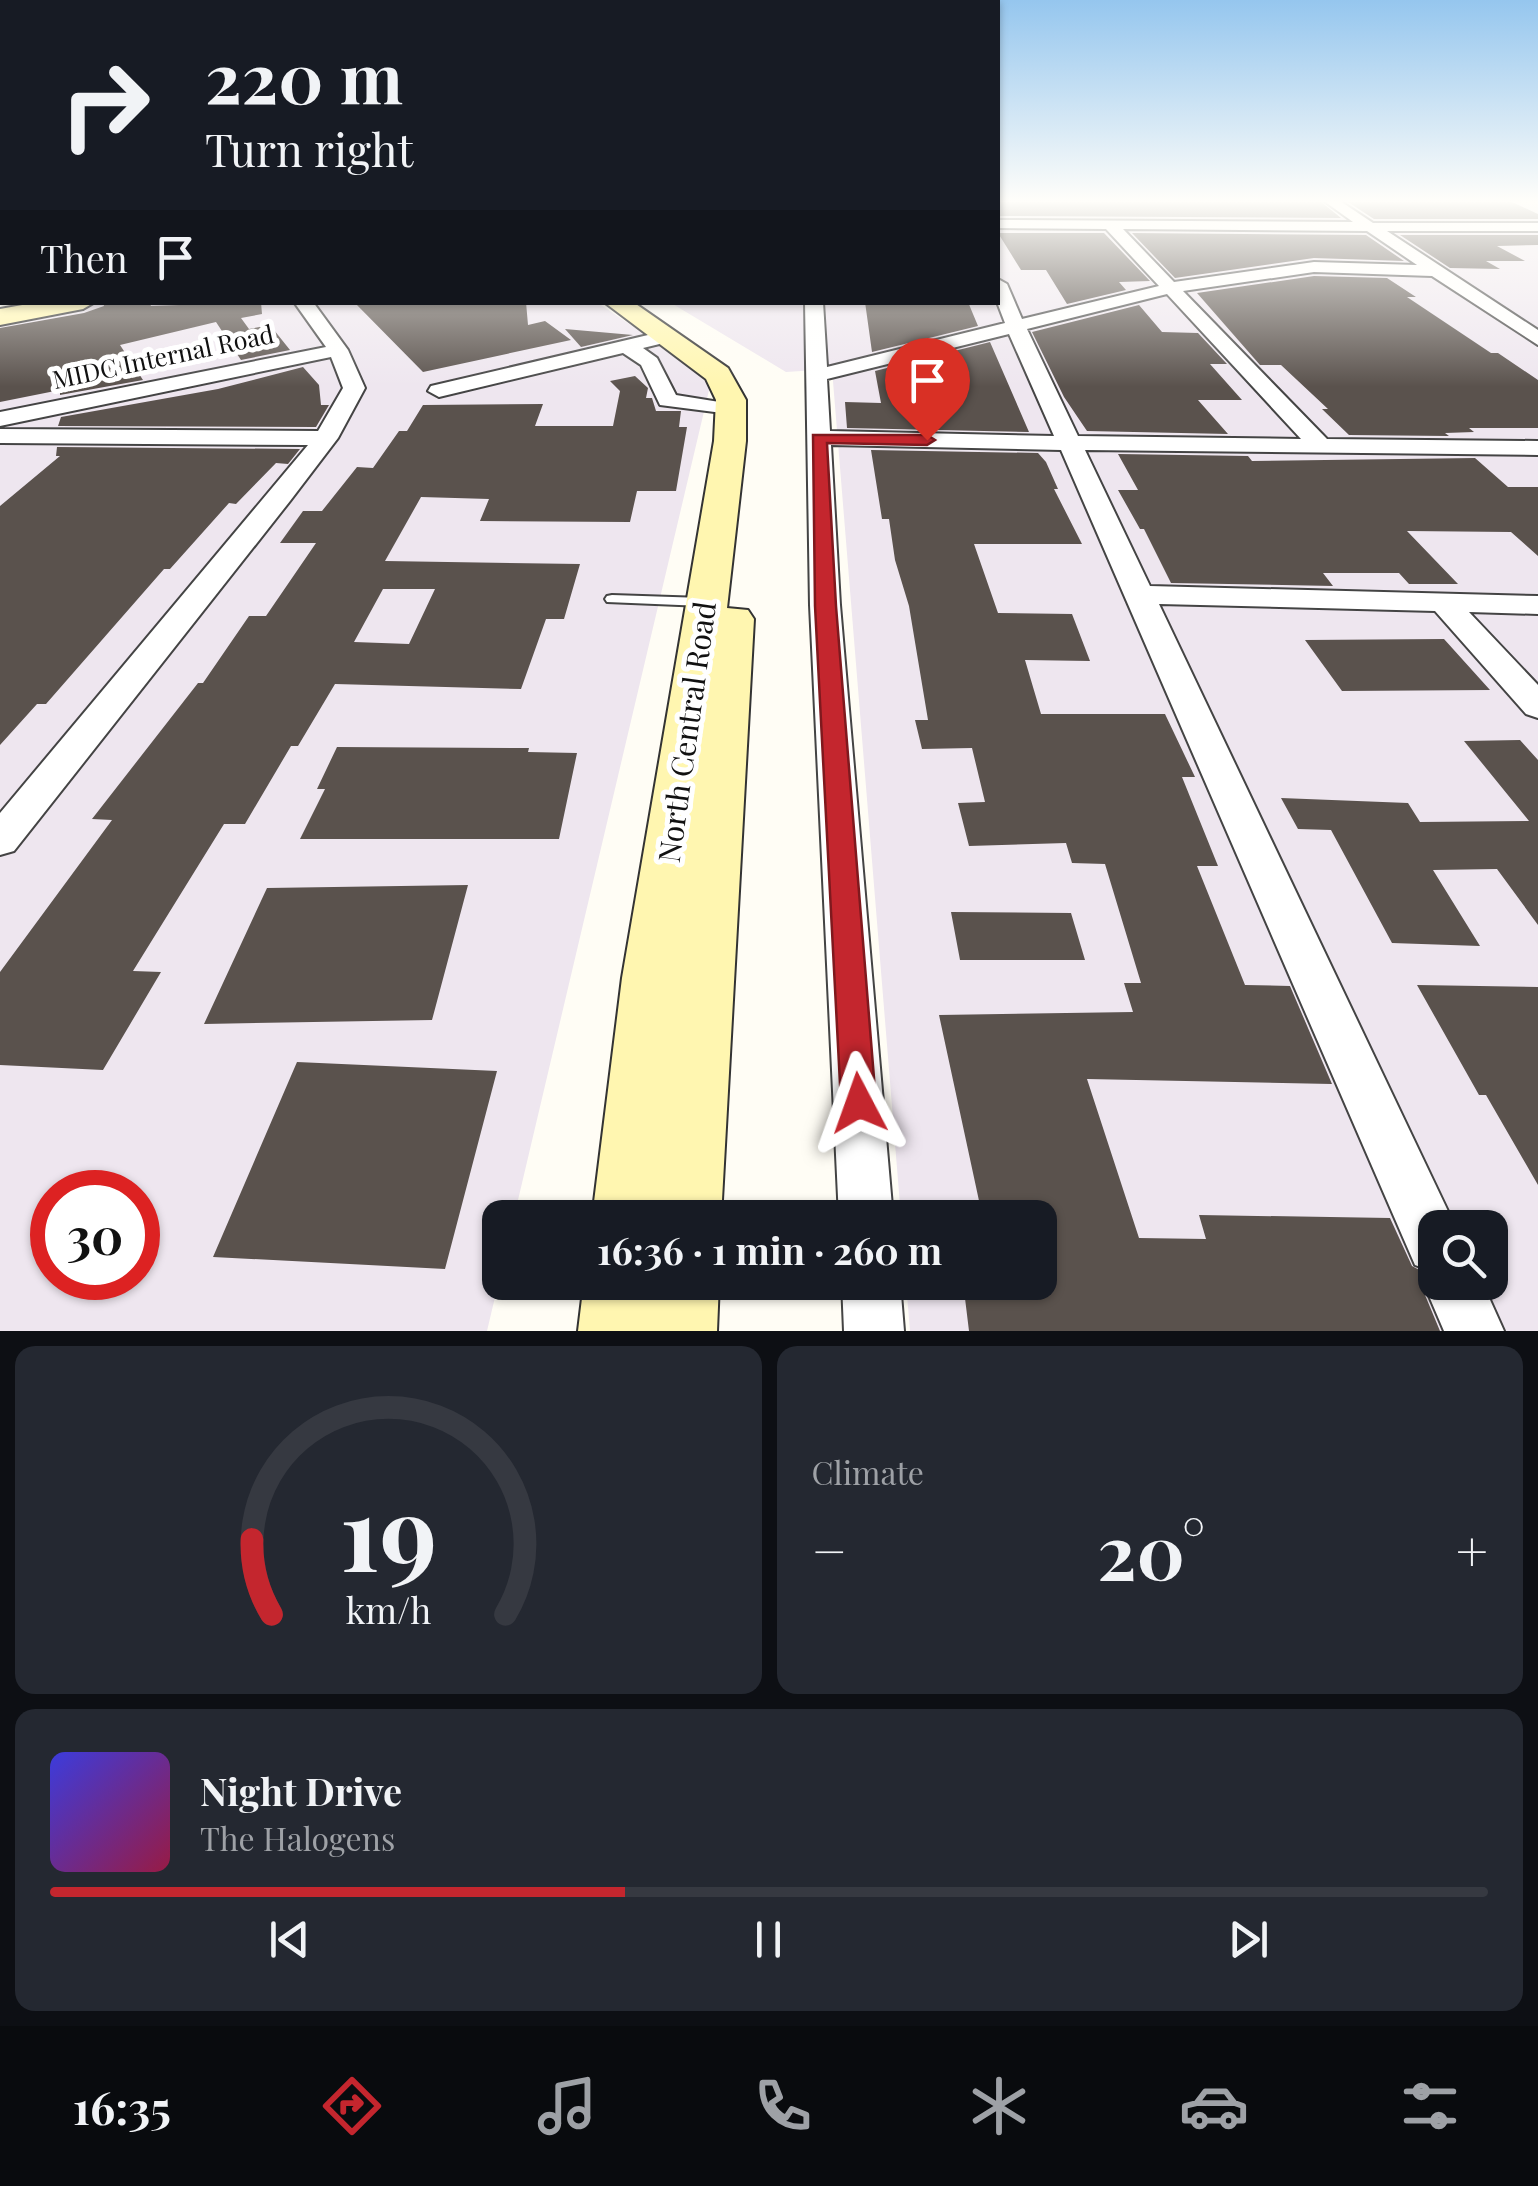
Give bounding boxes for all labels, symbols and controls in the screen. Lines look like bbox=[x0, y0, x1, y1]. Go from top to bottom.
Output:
text: 220 m bbox=[205, 28, 403, 122]
icon: right bbox=[40, 40, 170, 170]
text: Turn right bbox=[205, 118, 413, 178]
icon: arrive bbox=[148, 230, 203, 285]
text: Then bbox=[40, 232, 128, 283]
street label: MIDC Internal Road bbox=[49, 316, 276, 395]
pin bbox=[885, 338, 970, 441]
icon: arrive bbox=[900, 353, 955, 408]
street label: North Central Road bbox=[648, 599, 724, 865]
position arrow bbox=[807, 1051, 911, 1155]
speed limit sign: 30 bbox=[30, 1170, 160, 1300]
map controls bbox=[1418, 1210, 1508, 1300]
button: search bbox=[1418, 1210, 1508, 1300]
text: 16:36 · 1 min · 260 m bbox=[597, 1224, 942, 1275]
text: Climate bbox=[812, 1450, 924, 1493]
text: 19 bbox=[340, 1459, 437, 1598]
text: 20° bbox=[1097, 1499, 1205, 1599]
text: − bbox=[812, 1512, 847, 1586]
text: + bbox=[1456, 1512, 1488, 1586]
text: km/h bbox=[345, 1585, 431, 1633]
text: Night Drive bbox=[200, 1765, 402, 1816]
text: The Halogens bbox=[200, 1816, 395, 1859]
icon: previous bbox=[262, 1912, 317, 1967]
icon: pause bbox=[741, 1912, 796, 1967]
icon: next bbox=[1221, 1912, 1276, 1967]
icon: directions bbox=[317, 2071, 387, 2141]
icon: music bbox=[532, 2071, 602, 2141]
icon: phone bbox=[748, 2071, 818, 2141]
icon: climate bbox=[964, 2071, 1034, 2141]
icon: car bbox=[1179, 2071, 1249, 2141]
icon: filters bbox=[1395, 2071, 1465, 2141]
text: 16:35 bbox=[73, 2076, 171, 2136]

